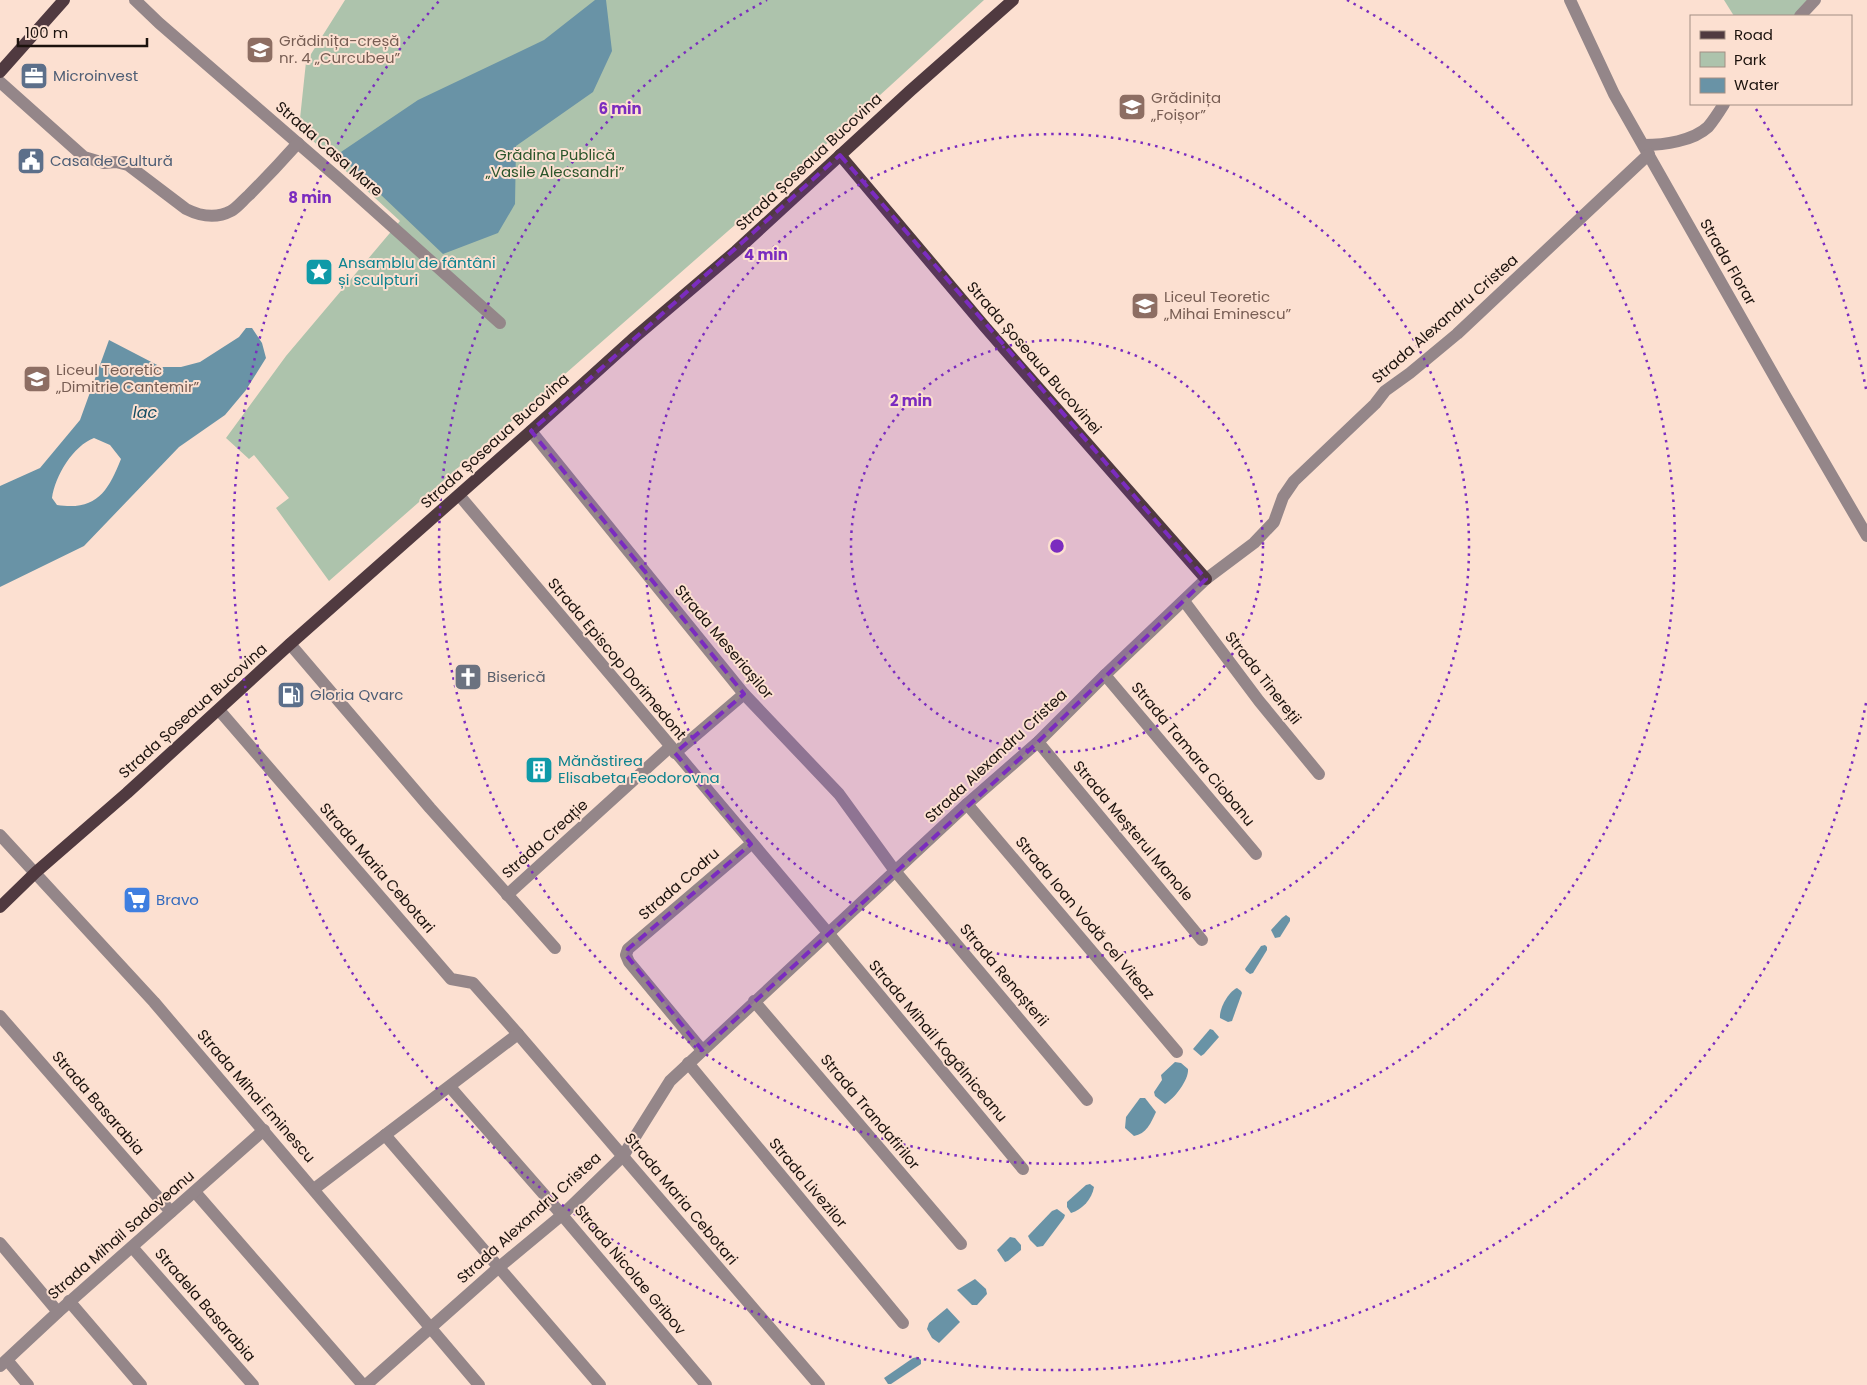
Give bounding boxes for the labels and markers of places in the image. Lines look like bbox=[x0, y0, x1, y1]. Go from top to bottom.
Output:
place label: Grădinița-creșă nr. 4 „Curcubeu” bbox=[279, 30, 401, 68]
school or university icon: Grădinița-creșă nr. 4 „Curcubeu” bbox=[245, 35, 275, 65]
office icon: Microinvest bbox=[19, 61, 49, 91]
place label: Microinvest bbox=[53, 65, 138, 86]
place label: Grădinița „Foișor” bbox=[1150, 87, 1221, 125]
school or university icon: Grădinița „Foișor” bbox=[1117, 92, 1147, 122]
public building icon: Casa de Cultură bbox=[16, 146, 46, 176]
place label: Casa de Cultură bbox=[50, 150, 173, 171]
place label: Ansamblu de fântâni și sculpturi bbox=[338, 252, 496, 290]
place icon: Ansamblu de fântâni și sculpturi bbox=[304, 257, 334, 287]
place label: Liceul Teoretic „Mihai Eminescu” bbox=[1163, 286, 1292, 324]
school or university icon: Liceul Teoretic „Mihai Eminescu” bbox=[1130, 291, 1160, 321]
place label: Liceul Teoretic „Dimitrie Cantemir” bbox=[55, 359, 200, 397]
school or university icon: Liceul Teoretic „Dimitrie Cantemir” bbox=[22, 364, 52, 394]
centre of rings bbox=[1048, 537, 1066, 555]
church icon: Biserică bbox=[453, 662, 483, 692]
place label: Biserică bbox=[487, 666, 546, 687]
fuel station icon: Gloria Qvarc bbox=[276, 680, 306, 710]
place label: Gloria Qvarc bbox=[310, 684, 403, 705]
place label: Mănăstirea Elisabeta Feodorovna bbox=[558, 750, 720, 788]
building icon: Mănăstirea Elisabeta Feodorovna bbox=[524, 755, 554, 785]
supermarket icon: Bravo bbox=[122, 885, 152, 915]
place label: Bravo bbox=[156, 889, 199, 910]

